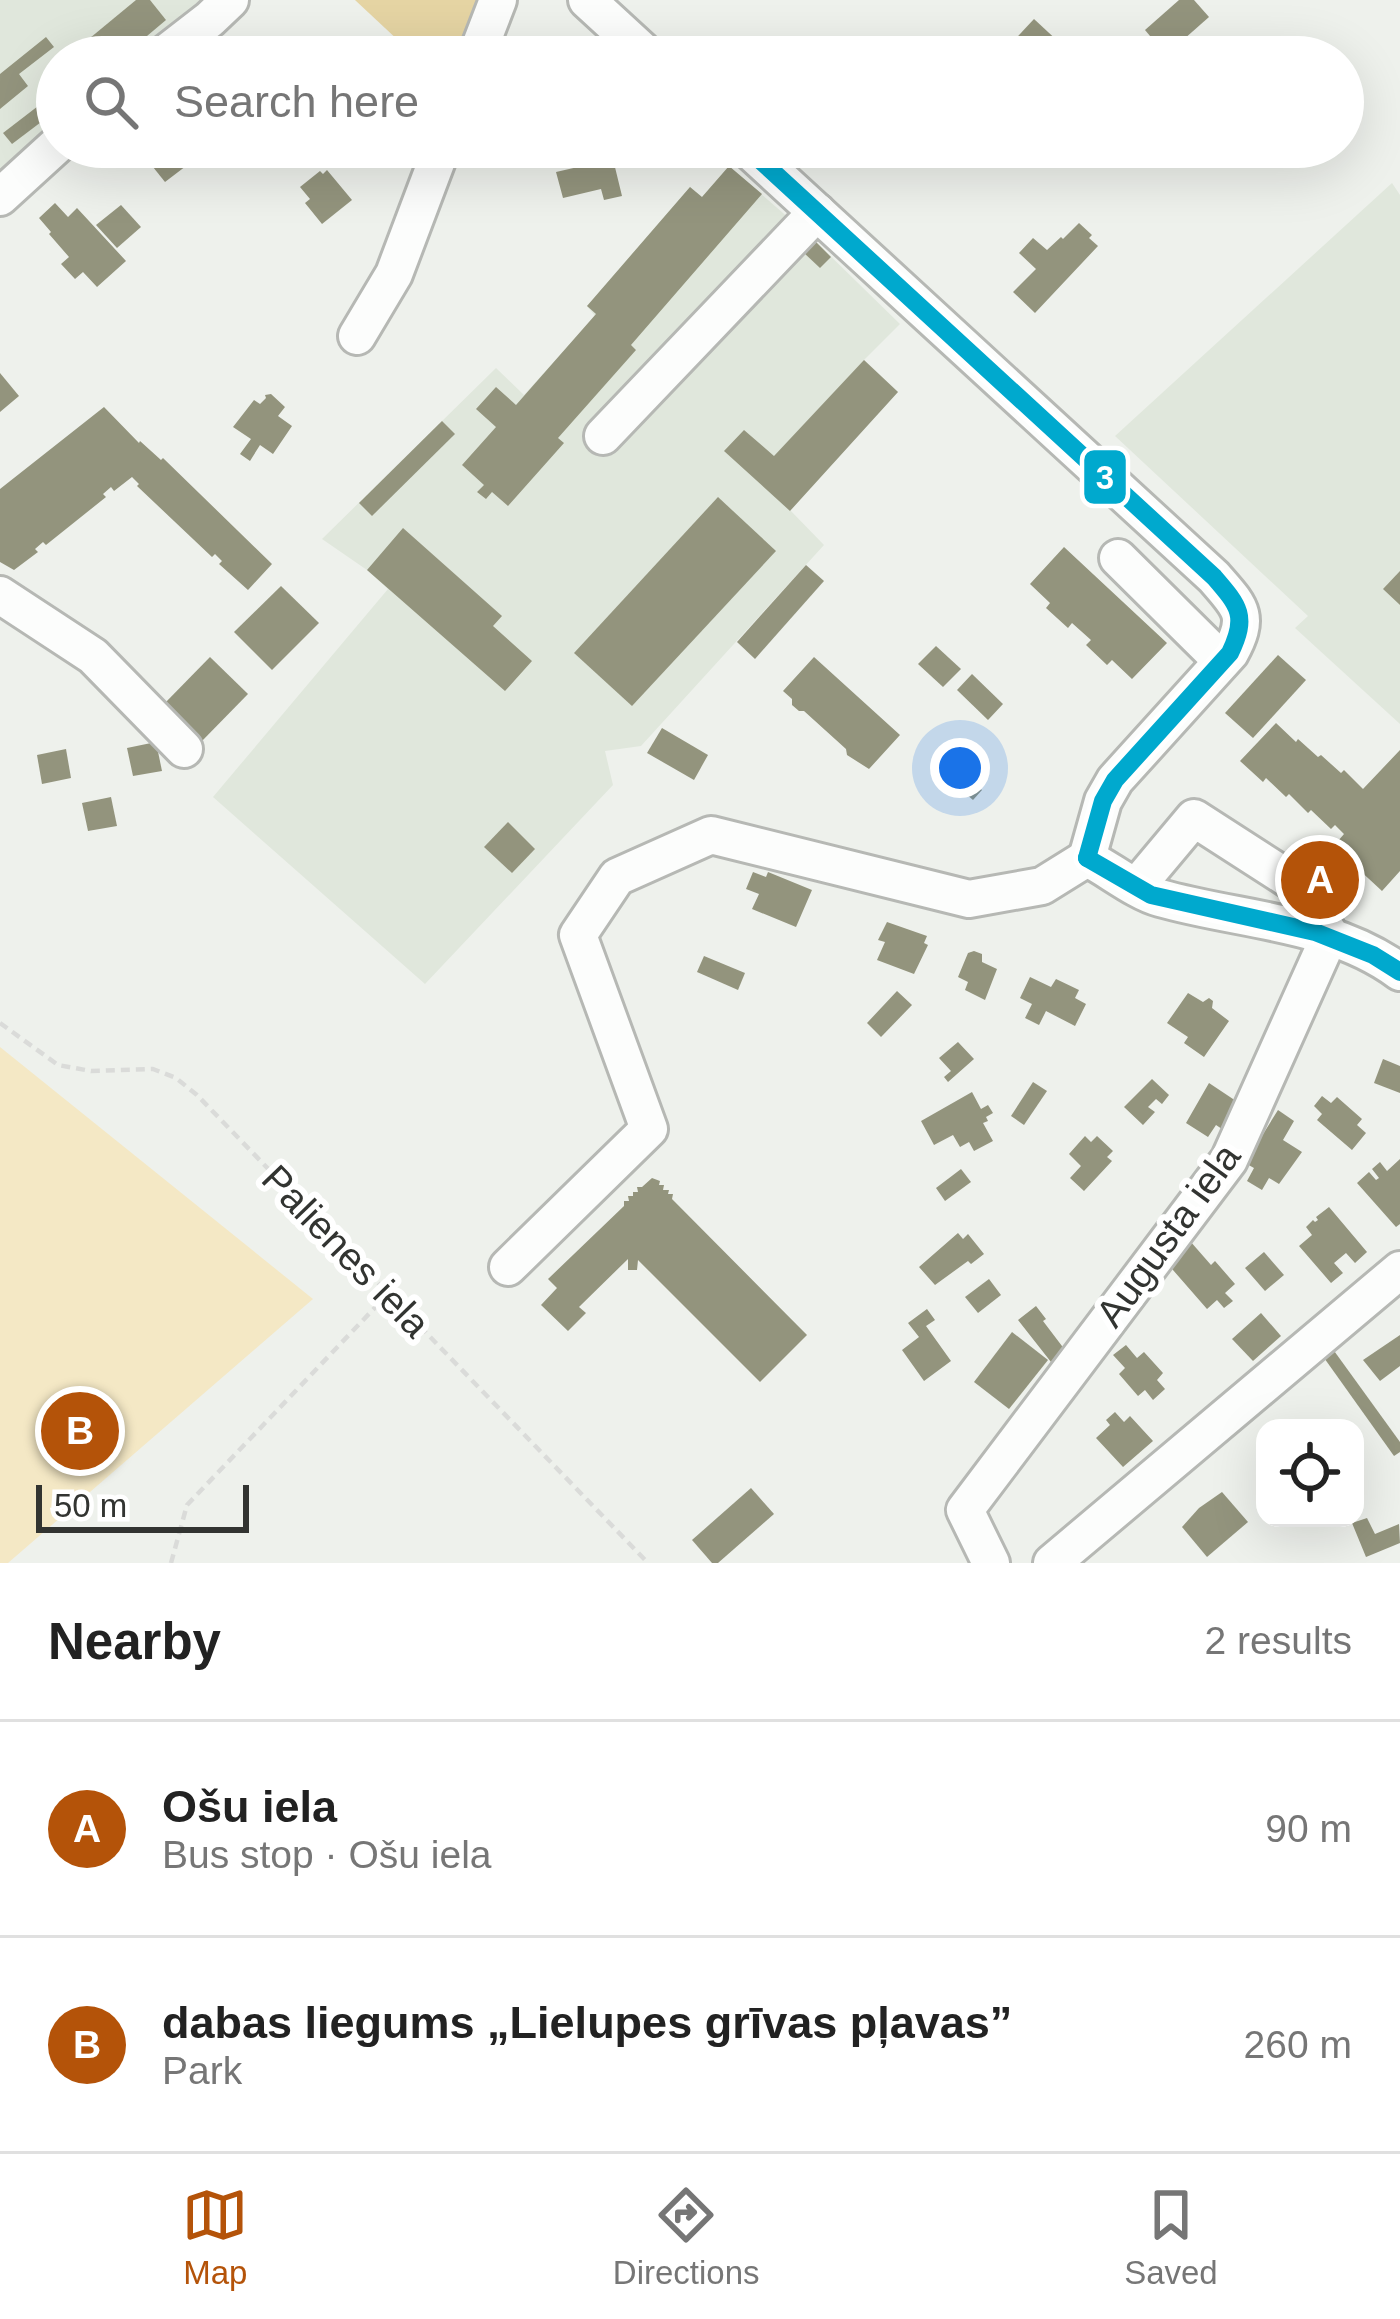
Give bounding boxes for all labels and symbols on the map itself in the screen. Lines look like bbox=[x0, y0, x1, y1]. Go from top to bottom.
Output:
line badge: 3 bbox=[1082, 448, 1128, 506]
text: 3 bbox=[1096, 459, 1114, 496]
your location bbox=[930, 738, 990, 798]
pin: A bbox=[1281, 835, 1359, 925]
street label: Augusta iela bbox=[1088, 1135, 1249, 1334]
street label: Palienes iela bbox=[254, 1157, 438, 1346]
pin: B bbox=[41, 1386, 119, 1476]
scale bar bbox=[36, 1479, 249, 1532]

